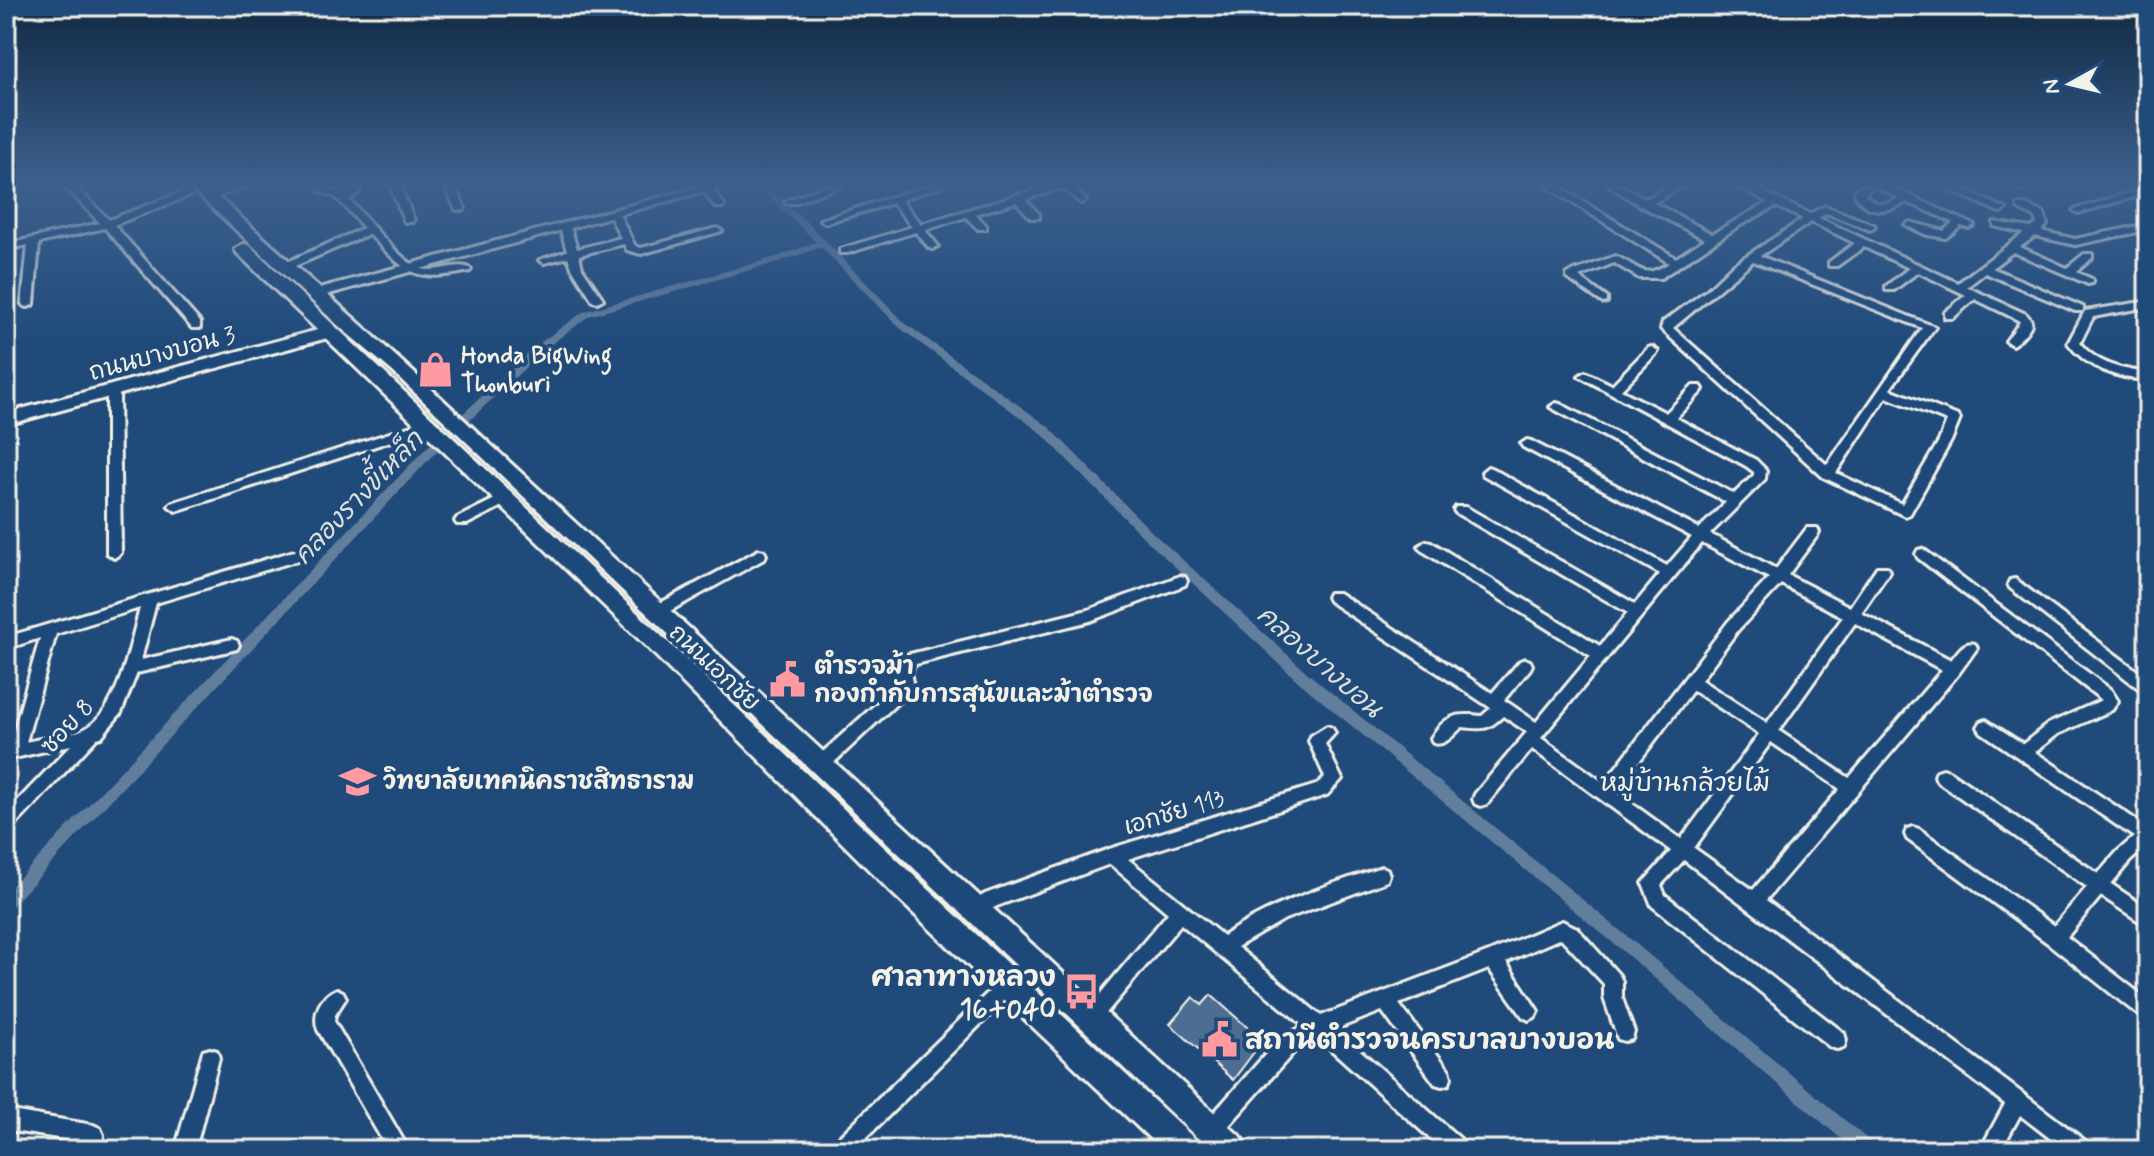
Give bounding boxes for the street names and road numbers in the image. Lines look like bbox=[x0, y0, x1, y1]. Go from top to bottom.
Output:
street label: ถนนบางบอน 3 bbox=[86, 320, 239, 389]
street label: ถนนเอกชัย bbox=[662, 618, 766, 718]
street label: ซอย 8 bbox=[35, 693, 102, 761]
street label: เอกชัย 113 bbox=[1120, 783, 1229, 843]

